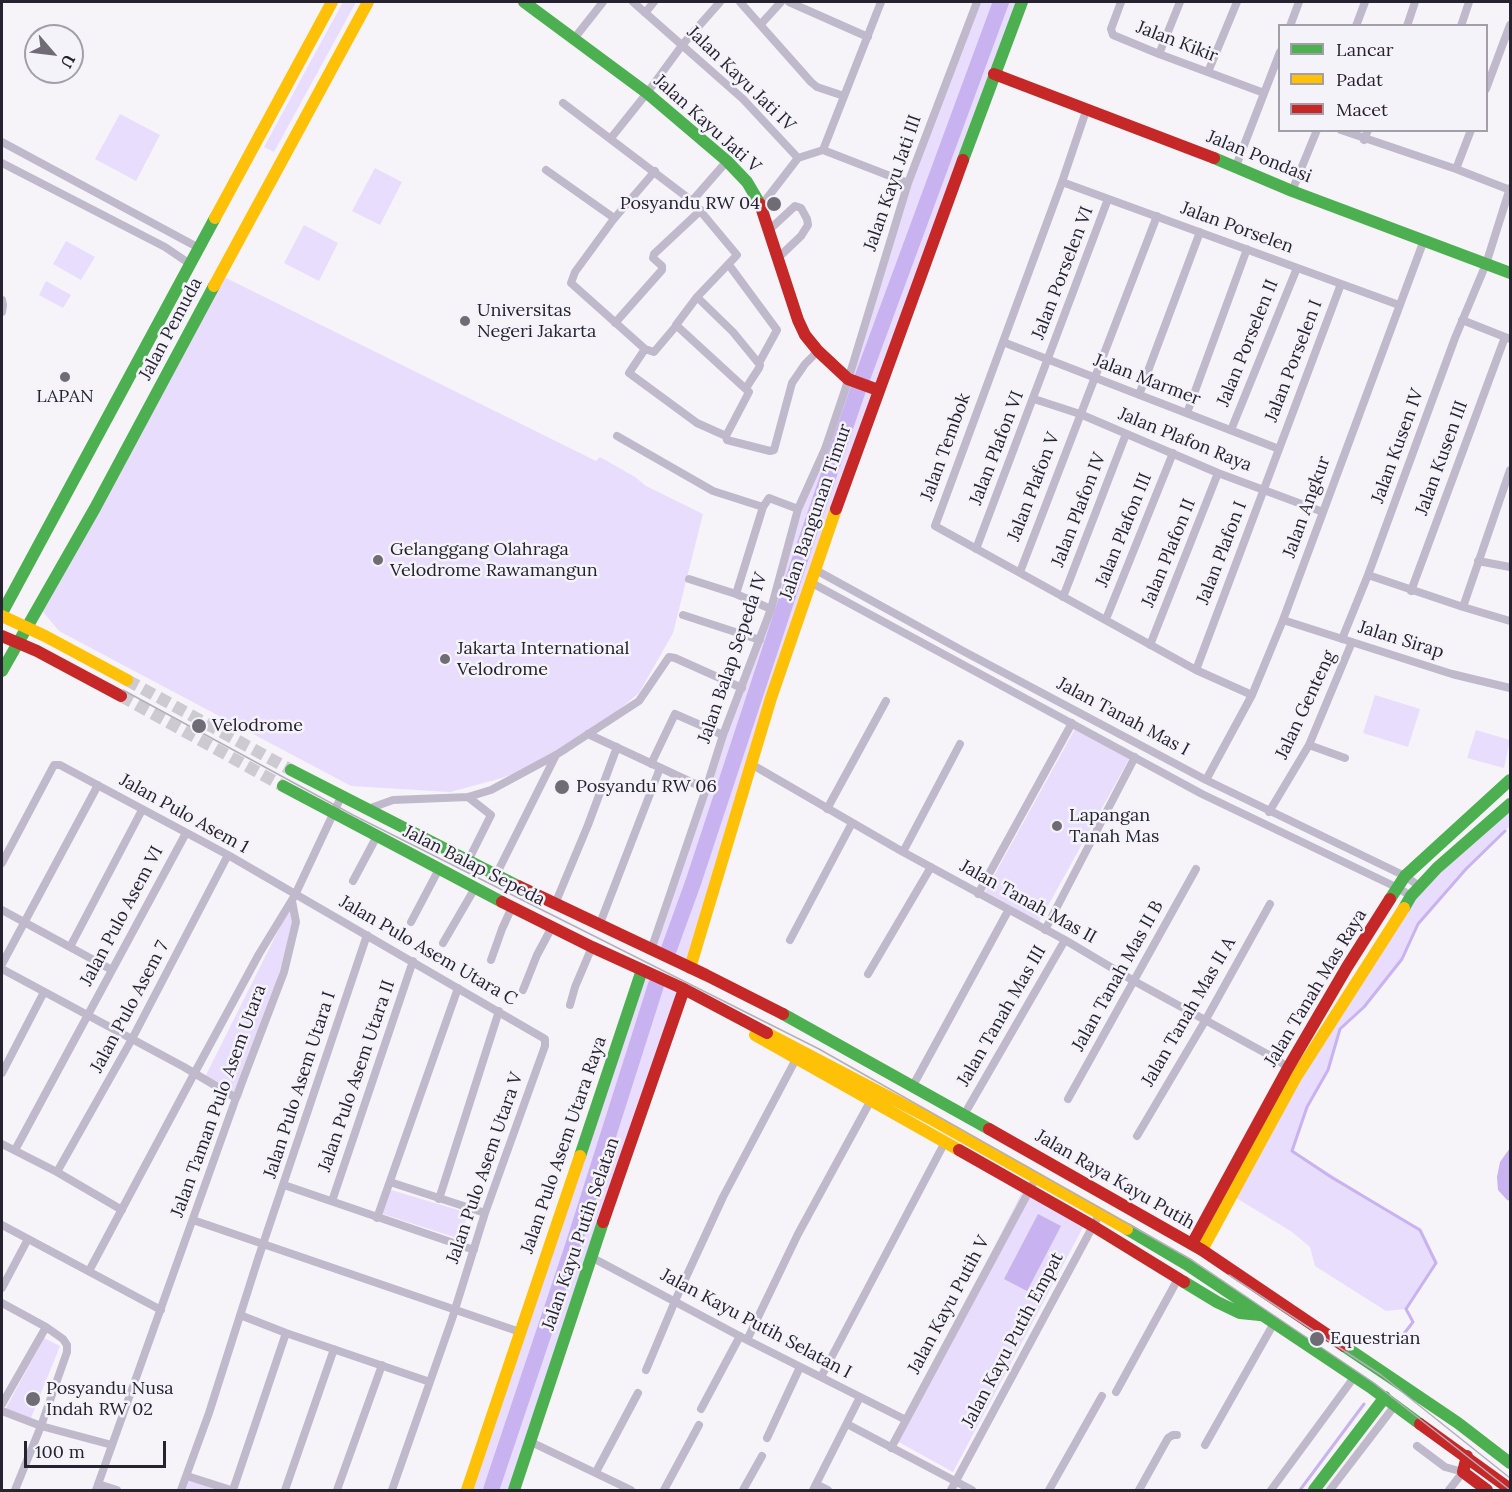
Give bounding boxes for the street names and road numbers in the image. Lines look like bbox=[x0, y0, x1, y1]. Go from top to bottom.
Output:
street label: Jalan Kikir bbox=[1133, 17, 1221, 67]
street label: Jalan Kayu Jati IV bbox=[682, 22, 800, 136]
street label: Jalan Kayu Jati V bbox=[649, 70, 765, 178]
street label: Jalan Kayu Jati III bbox=[860, 112, 926, 254]
street label: Jalan Pondasi bbox=[1203, 126, 1315, 188]
street label: Jalan Porselen bbox=[1178, 198, 1296, 258]
street label: Jalan Porselen VI bbox=[1028, 203, 1098, 343]
street label: Jalan Pemuda bbox=[135, 274, 207, 384]
street label: Jalan Porselen II bbox=[1213, 276, 1283, 410]
street label: Jalan Porselen I bbox=[1261, 297, 1327, 425]
street label: Jalan Marmer bbox=[1090, 350, 1204, 410]
street label: Jalan Kusen IV bbox=[1367, 386, 1429, 506]
street label: Jalan Plafon VI bbox=[965, 388, 1029, 508]
street label: Jalan Tembok bbox=[917, 390, 975, 504]
street label: Jalan Kusen III bbox=[1411, 398, 1473, 518]
street label: Jalan Plafon Raya bbox=[1115, 403, 1255, 477]
street label: Jalan Bangunan Timur bbox=[776, 421, 856, 603]
street label: Jalan Plafon V bbox=[1003, 430, 1065, 544]
street label: Jalan Plafon IV bbox=[1047, 450, 1111, 570]
street label: Jalan Angkur bbox=[1279, 453, 1335, 561]
street label: Jalan Plafon III bbox=[1091, 470, 1157, 590]
street label: Jalan Plafon II bbox=[1137, 496, 1201, 610]
street label: Jalan Plafon I bbox=[1192, 498, 1252, 608]
street label: Jalan Balap Sepeda IV bbox=[694, 570, 772, 746]
street label: Jalan Sirap bbox=[1356, 617, 1446, 663]
street label: Jalan Genteng bbox=[1271, 647, 1341, 763]
street label: Jalan Tanah Mas I bbox=[1053, 673, 1193, 761]
street label: Jalan Pulo Asem 1 bbox=[116, 770, 252, 858]
street label: Jalan Balap Sepeda bbox=[400, 821, 548, 911]
street label: Jalan Pulo Asem VI bbox=[76, 842, 168, 990]
street label: Jalan Tanah Mas II bbox=[956, 856, 1100, 948]
street label: Jalan Pulo Asem Utara C bbox=[335, 891, 521, 1011]
street label: Jalan Tanah Mas II B bbox=[1068, 897, 1168, 1055]
street label: Jalan Tanah Mas Raya bbox=[1260, 905, 1372, 1071]
street label: Jalan Tanah Mas II A bbox=[1137, 934, 1241, 1090]
street label: Jalan Pulo Asem 7 bbox=[86, 938, 174, 1076]
street label: Jalan Tanah Mas III bbox=[953, 942, 1051, 1090]
street label: Jalan Pulo Asem Utara II bbox=[314, 977, 400, 1175]
street label: Jalan Taman Pulo Asem Utara bbox=[167, 982, 271, 1220]
street label: Jalan Pulo Asem Utara I bbox=[260, 989, 340, 1181]
street label: Jalan Pulo Asem Utara Raya bbox=[517, 1034, 611, 1256]
street label: Jalan Pulo Asem Utara V bbox=[442, 1070, 528, 1266]
street label: Jalan Raya Kayu Putih bbox=[1032, 1126, 1198, 1234]
street label: Jalan Kayu Putih Selatan bbox=[538, 1135, 624, 1333]
street label: Jalan Kayu Putih V bbox=[904, 1232, 994, 1378]
street label: Jalan Kayu Putih Empat bbox=[958, 1249, 1068, 1431]
street label: Jalan Kayu Putih Selatan I bbox=[657, 1264, 855, 1384]

